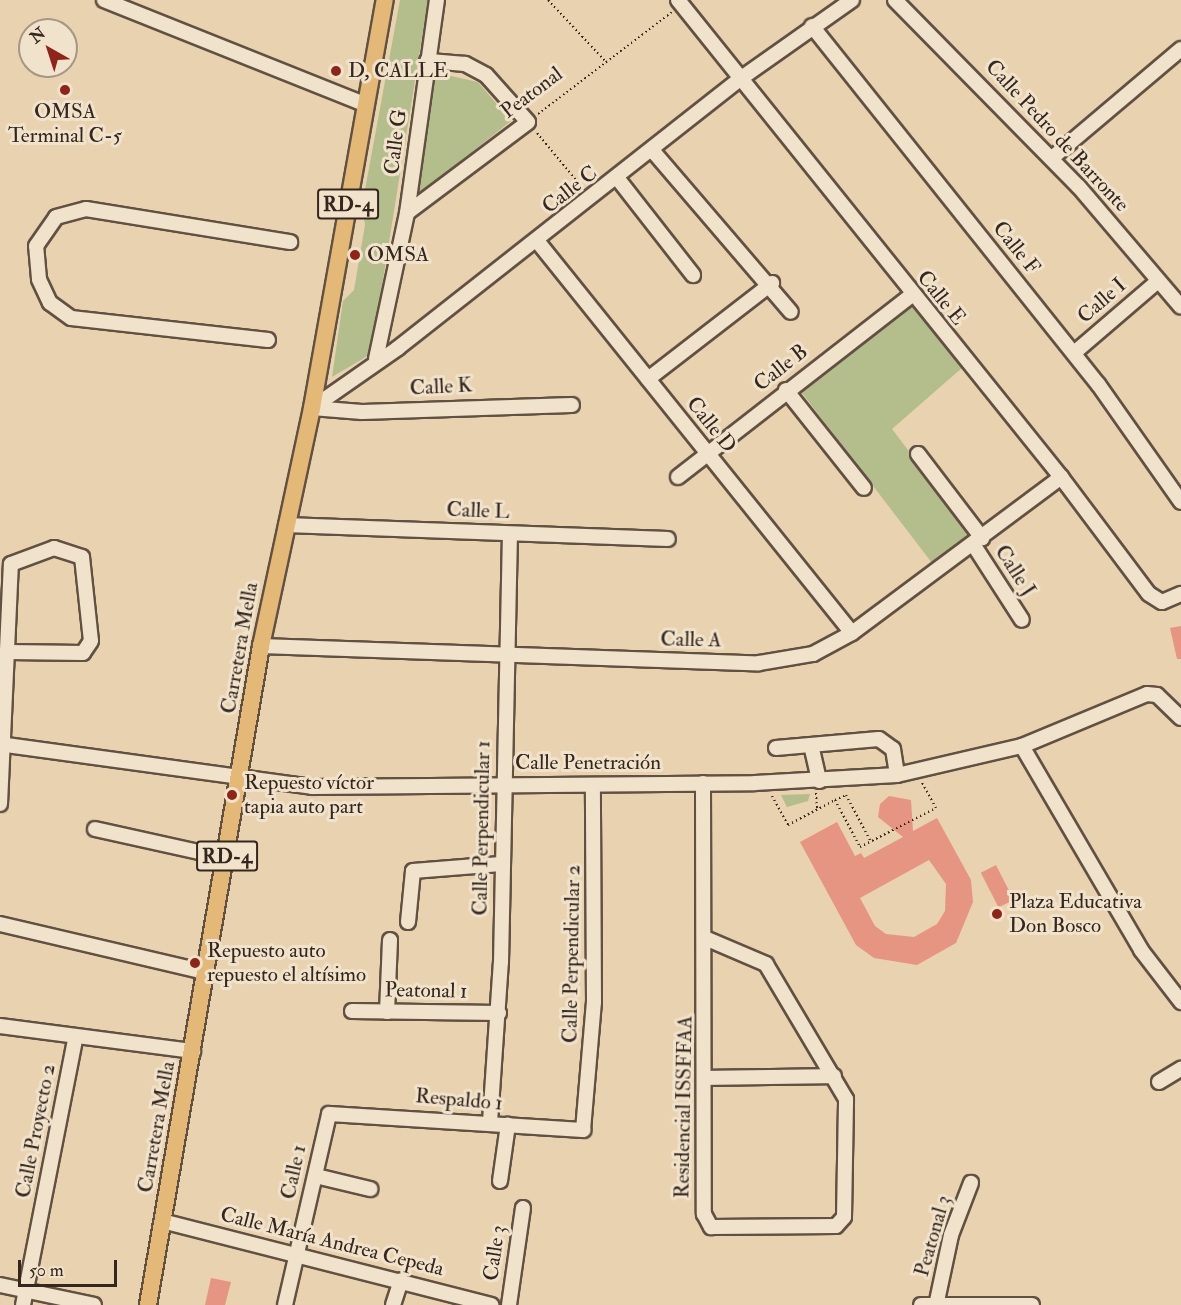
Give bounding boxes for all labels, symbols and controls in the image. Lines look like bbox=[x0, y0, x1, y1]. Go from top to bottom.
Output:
north arrow bbox=[18, 18, 78, 78]
text: N bbox=[26, 23, 50, 48]
street label: Calle Pedro de Barronte bbox=[980, 55, 1134, 217]
place label: D, CALLE bbox=[348, 58, 448, 84]
street label: Peatonal bbox=[496, 62, 568, 124]
marker: D, CALLE bbox=[329, 64, 343, 78]
marker: OMSA Terminal C-5 bbox=[58, 83, 72, 97]
place label: OMSA Terminal C-5 bbox=[8, 99, 122, 149]
street label: Calle G bbox=[380, 108, 412, 176]
street label: Calle C bbox=[537, 161, 603, 219]
road number: RD-4 bbox=[316, 187, 380, 221]
street label: Calle F bbox=[987, 216, 1045, 280]
place label: OMSA bbox=[367, 242, 429, 268]
marker: OMSA bbox=[348, 248, 362, 262]
street label: Calle E bbox=[911, 266, 971, 330]
street label: Calle I bbox=[1072, 273, 1132, 329]
street label: Calle B bbox=[749, 339, 813, 397]
street label: Calle K bbox=[409, 373, 473, 401]
street label: Calle D bbox=[681, 392, 741, 458]
street label: Calle L bbox=[446, 497, 510, 525]
street label: Calle J bbox=[989, 540, 1041, 602]
street label: Carretera Mella bbox=[216, 580, 264, 716]
street label: Calle A bbox=[660, 627, 722, 653]
street label: Calle Perpendicular 1 bbox=[468, 740, 496, 916]
street label: Calle Penetración bbox=[515, 750, 661, 776]
place label: Repuesto víctor tapia auto part bbox=[244, 770, 374, 820]
marker: Repuesto víctor tapia auto part bbox=[225, 788, 239, 802]
road number: RD-4 bbox=[196, 839, 258, 873]
street label: Calle Perpendicular 2 bbox=[558, 865, 586, 1043]
place label: Plaza Educativa Don Bosco bbox=[1009, 889, 1142, 939]
marker: Plaza Educativa Don Bosco bbox=[990, 907, 1004, 921]
place label: Repuesto auto repuesto el altísimo bbox=[207, 938, 366, 988]
marker: Repuesto auto repuesto el altísimo bbox=[188, 956, 202, 970]
street label: Peatonal 1 bbox=[384, 978, 468, 1004]
street label: Residencial ISSFFAA bbox=[670, 1015, 698, 1199]
street label: Carretera Mella bbox=[133, 1059, 181, 1195]
street label: Calle Proyecto 2 bbox=[11, 1062, 61, 1200]
street label: Respaldo 1 bbox=[414, 1084, 504, 1116]
street label: Calle 1 bbox=[276, 1142, 312, 1202]
street label: Peatonal 3 bbox=[909, 1192, 957, 1280]
street label: Calle María Andrea Cepeda bbox=[218, 1202, 446, 1282]
street label: Calle 3 bbox=[479, 1224, 511, 1282]
scale bar bbox=[21, 1248, 120, 1286]
text: 50 m bbox=[29, 1259, 64, 1282]

